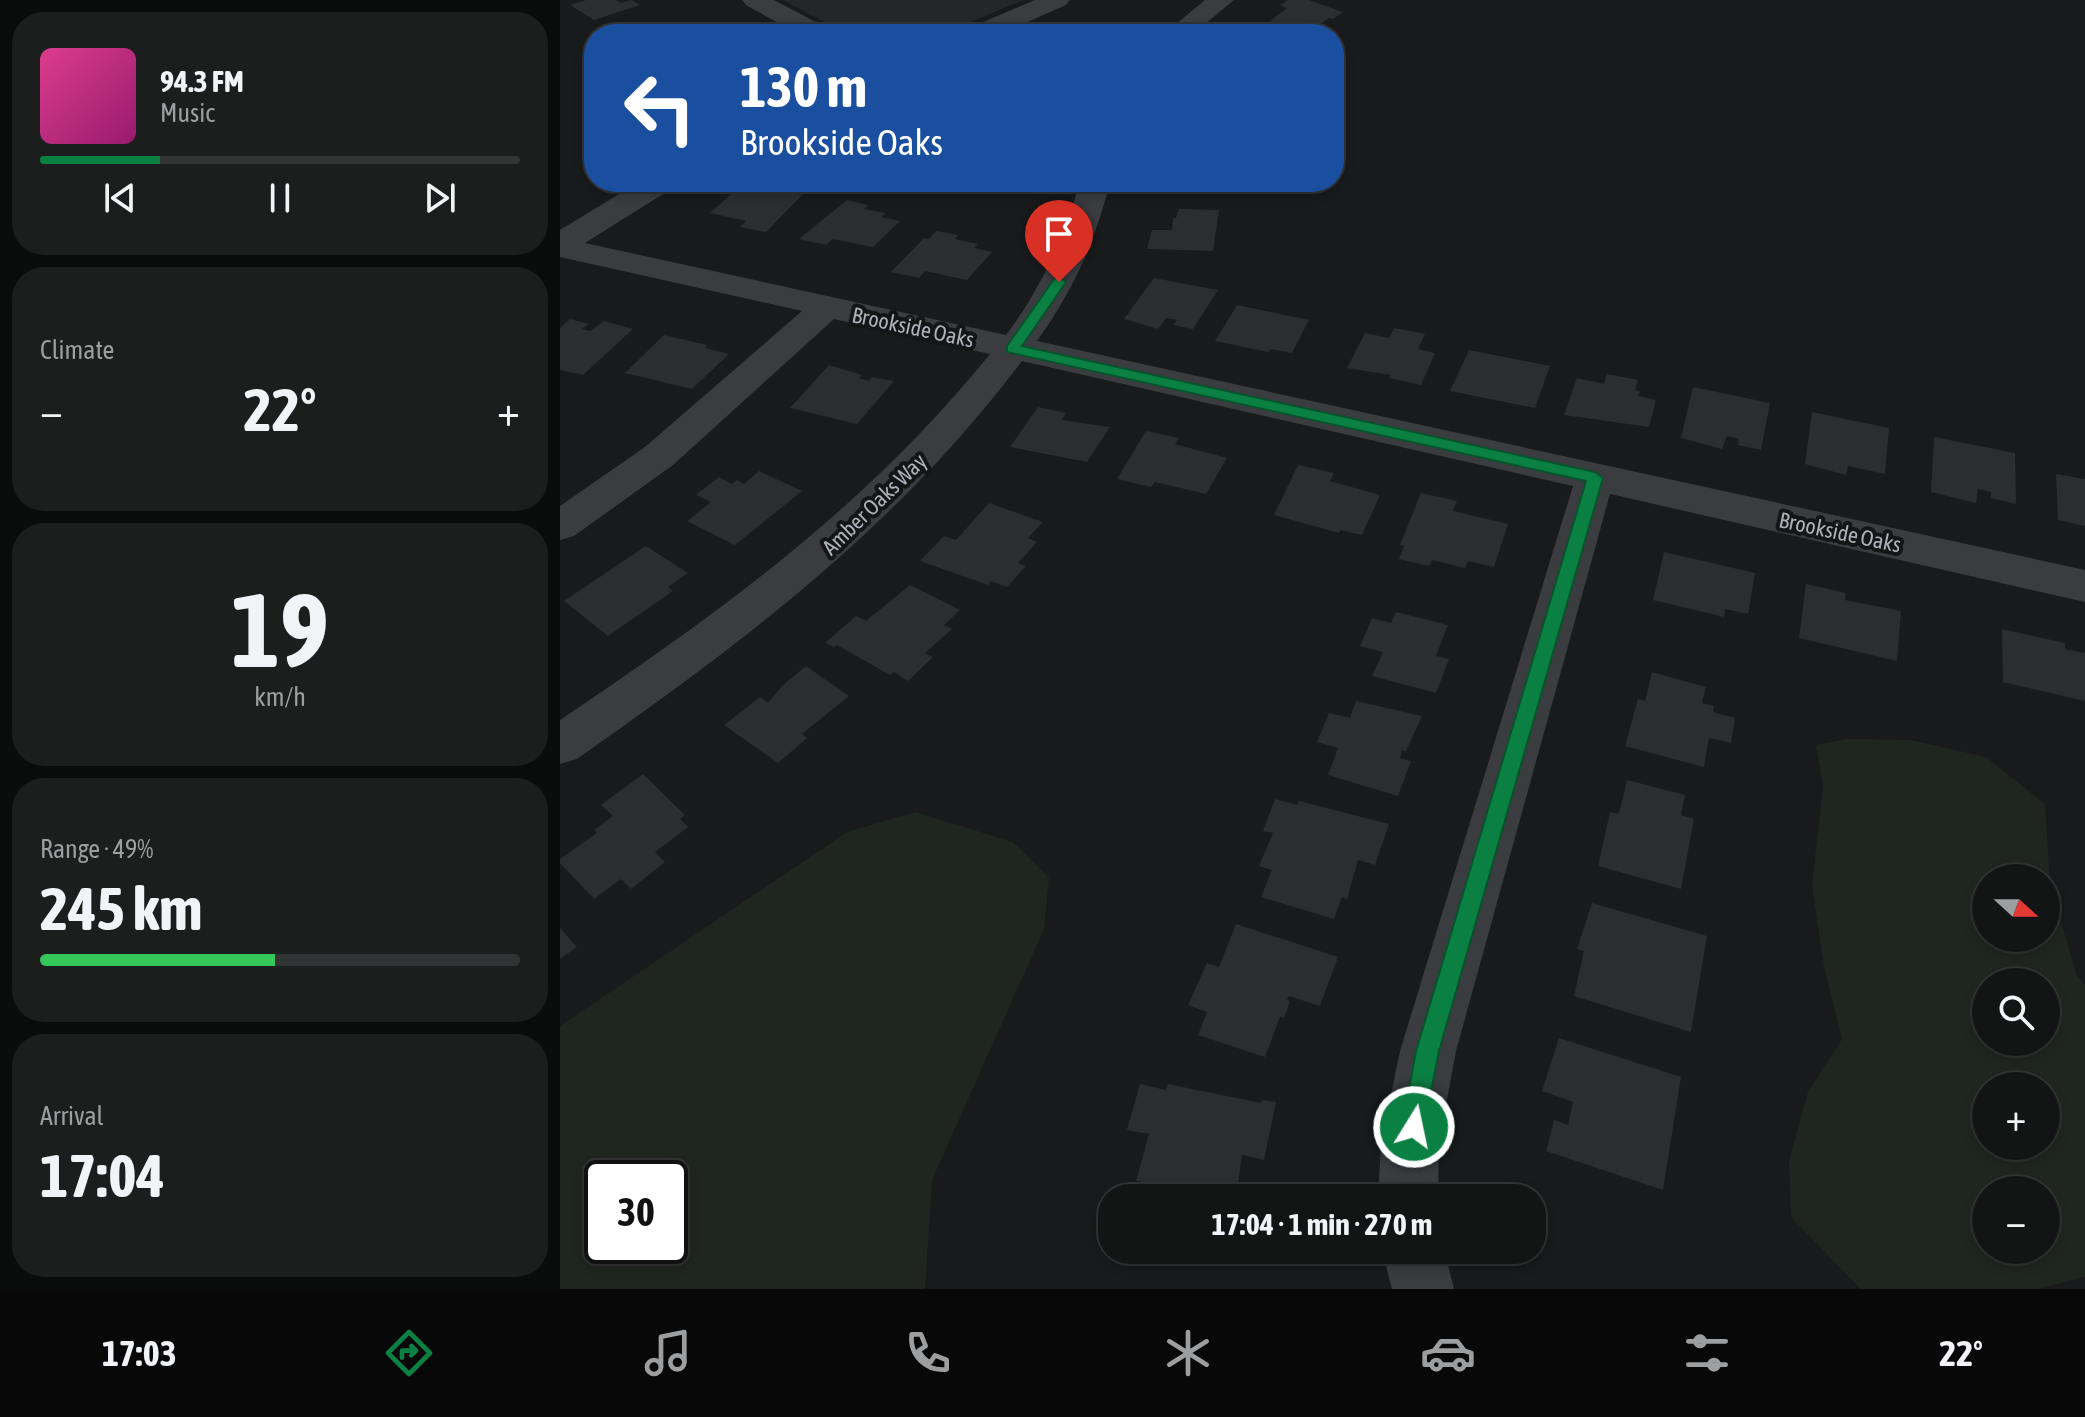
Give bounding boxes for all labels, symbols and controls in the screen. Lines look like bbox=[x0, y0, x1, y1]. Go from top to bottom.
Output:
text: 130 m bbox=[740, 55, 867, 119]
icon: left bbox=[608, 56, 712, 160]
text: 94.3 FM bbox=[160, 64, 244, 98]
text: Music bbox=[160, 98, 215, 128]
text: Brookside Oaks bbox=[740, 121, 943, 163]
icon: previous bbox=[98, 176, 142, 220]
icon: pause bbox=[258, 176, 302, 220]
icon: next bbox=[418, 176, 462, 220]
pin bbox=[1025, 200, 1093, 282]
icon: arrive bbox=[1037, 212, 1081, 256]
street label: Brookside Oaks bbox=[850, 301, 977, 353]
text: Climate bbox=[40, 335, 114, 365]
text: 22° bbox=[244, 375, 316, 444]
text: − bbox=[40, 385, 63, 435]
text: + bbox=[497, 385, 520, 435]
street label: Amber Oaks Way bbox=[817, 448, 931, 560]
street label: Brookside Oaks bbox=[1777, 506, 1904, 558]
text: 19 bbox=[231, 570, 329, 689]
text: km/h bbox=[254, 682, 306, 712]
text: Range · 49% bbox=[40, 834, 153, 864]
north arrow bbox=[1972, 864, 2060, 952]
map controls bbox=[1972, 864, 2060, 1264]
text: 245 km bbox=[40, 874, 202, 943]
button: search bbox=[1972, 968, 2060, 1056]
button: + bbox=[1972, 1072, 2060, 1160]
position arrow bbox=[1372, 1085, 1456, 1169]
text: Arrival bbox=[40, 1101, 104, 1131]
text: 17:04 bbox=[40, 1141, 165, 1210]
speed limit sign: 30 bbox=[584, 1160, 688, 1264]
button: − bbox=[1972, 1176, 2060, 1264]
text: 17:04 · 1 min · 270 m bbox=[1212, 1207, 1432, 1241]
icon: directions bbox=[381, 1325, 437, 1381]
icon: music bbox=[640, 1325, 696, 1381]
icon: phone bbox=[900, 1325, 956, 1381]
icon: climate bbox=[1160, 1325, 1216, 1381]
icon: car bbox=[1420, 1325, 1476, 1381]
icon: filters bbox=[1679, 1325, 1735, 1381]
text: 17:03 bbox=[102, 1332, 177, 1374]
text: 22° bbox=[1939, 1332, 1983, 1374]

